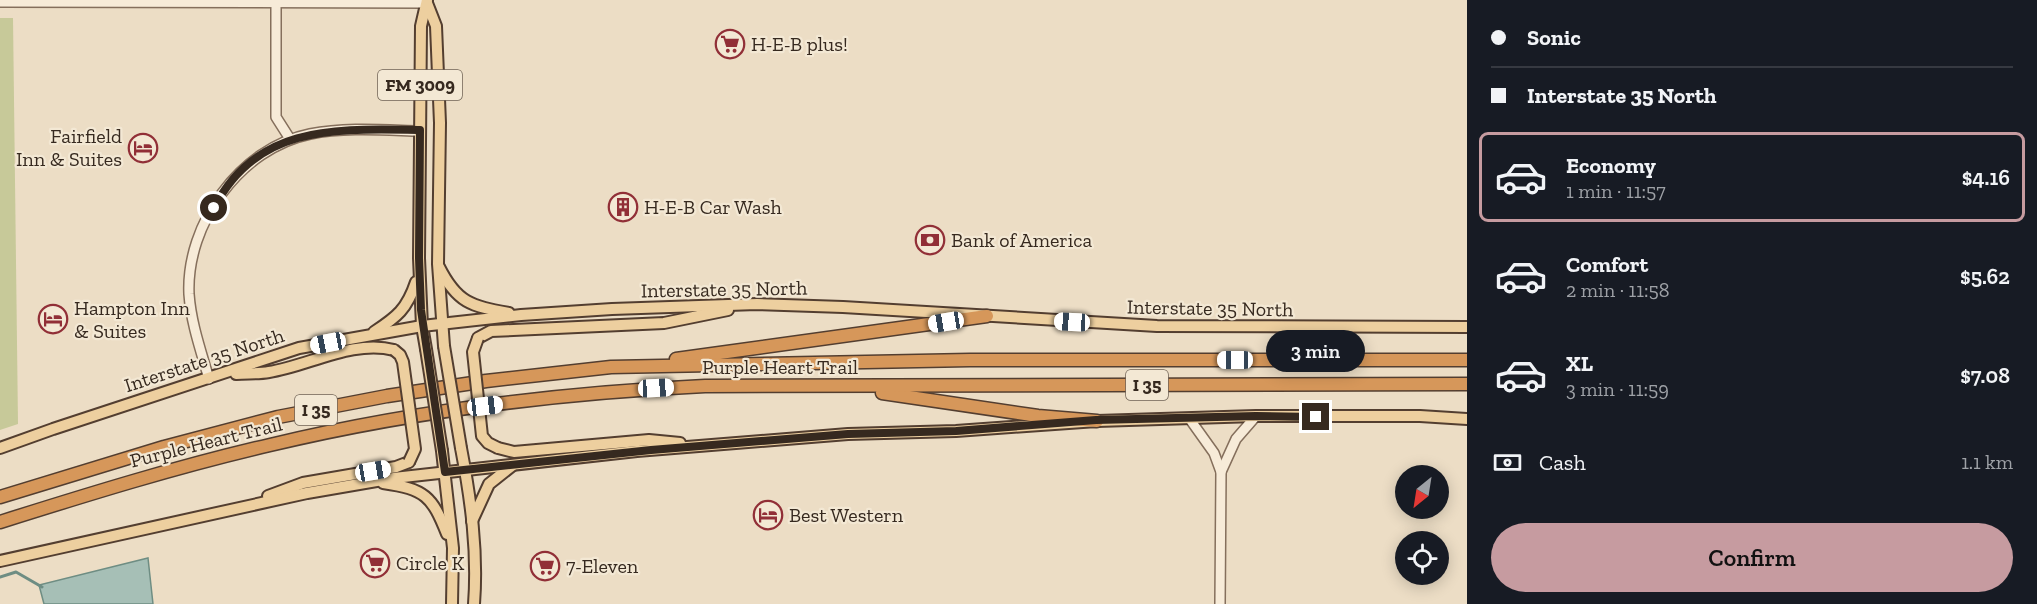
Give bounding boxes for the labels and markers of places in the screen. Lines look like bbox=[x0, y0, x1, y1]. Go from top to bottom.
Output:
supermarket icon: H-E-B plus! bbox=[714, 28, 746, 60]
place label: H-E-B plus! bbox=[751, 32, 848, 56]
place label: Fairfield Inn & Suites bbox=[16, 124, 122, 171]
hotel icon: Fairfield Inn & Suites bbox=[127, 132, 159, 164]
building icon: H-E-B Car Wash bbox=[607, 191, 639, 223]
place label: H-E-B Car Wash bbox=[644, 195, 782, 219]
bank icon: Bank of America bbox=[914, 224, 946, 256]
place label: Bank of America bbox=[951, 228, 1093, 252]
place label: Hampton Inn & Suites bbox=[74, 296, 190, 343]
hotel icon: Hampton Inn & Suites bbox=[37, 303, 69, 335]
hotel icon: Best Western bbox=[752, 499, 784, 531]
place label: Best Western bbox=[789, 503, 904, 527]
supermarket icon: Circle K bbox=[359, 547, 391, 579]
supermarket icon: 7-Eleven bbox=[529, 550, 561, 582]
place label: Circle K bbox=[396, 551, 464, 575]
place label: 7-Eleven bbox=[566, 554, 639, 578]

